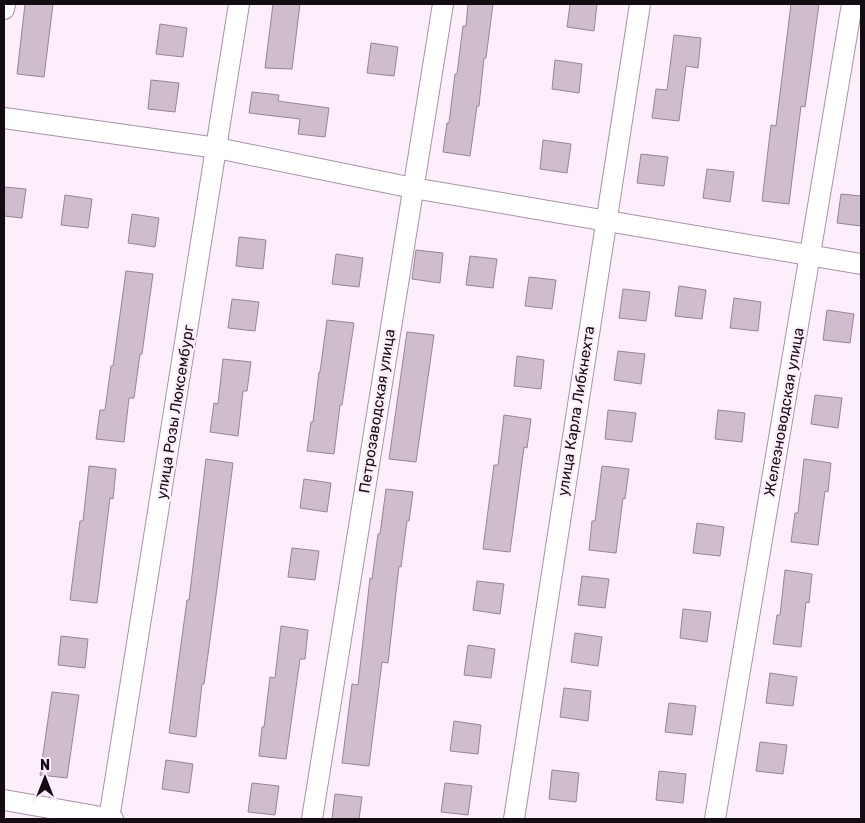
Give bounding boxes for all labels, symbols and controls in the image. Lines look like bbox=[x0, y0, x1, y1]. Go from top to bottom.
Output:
street label: улица Розы Люксембург bbox=[152, 323, 198, 501]
street label: улица Карла Либкнехта bbox=[554, 325, 598, 497]
street label: Железноводская улица bbox=[760, 326, 808, 498]
street label: Петрозаводская улица bbox=[355, 328, 399, 494]
north arrow bbox=[20, 753, 70, 803]
text: N bbox=[40, 757, 50, 774]

